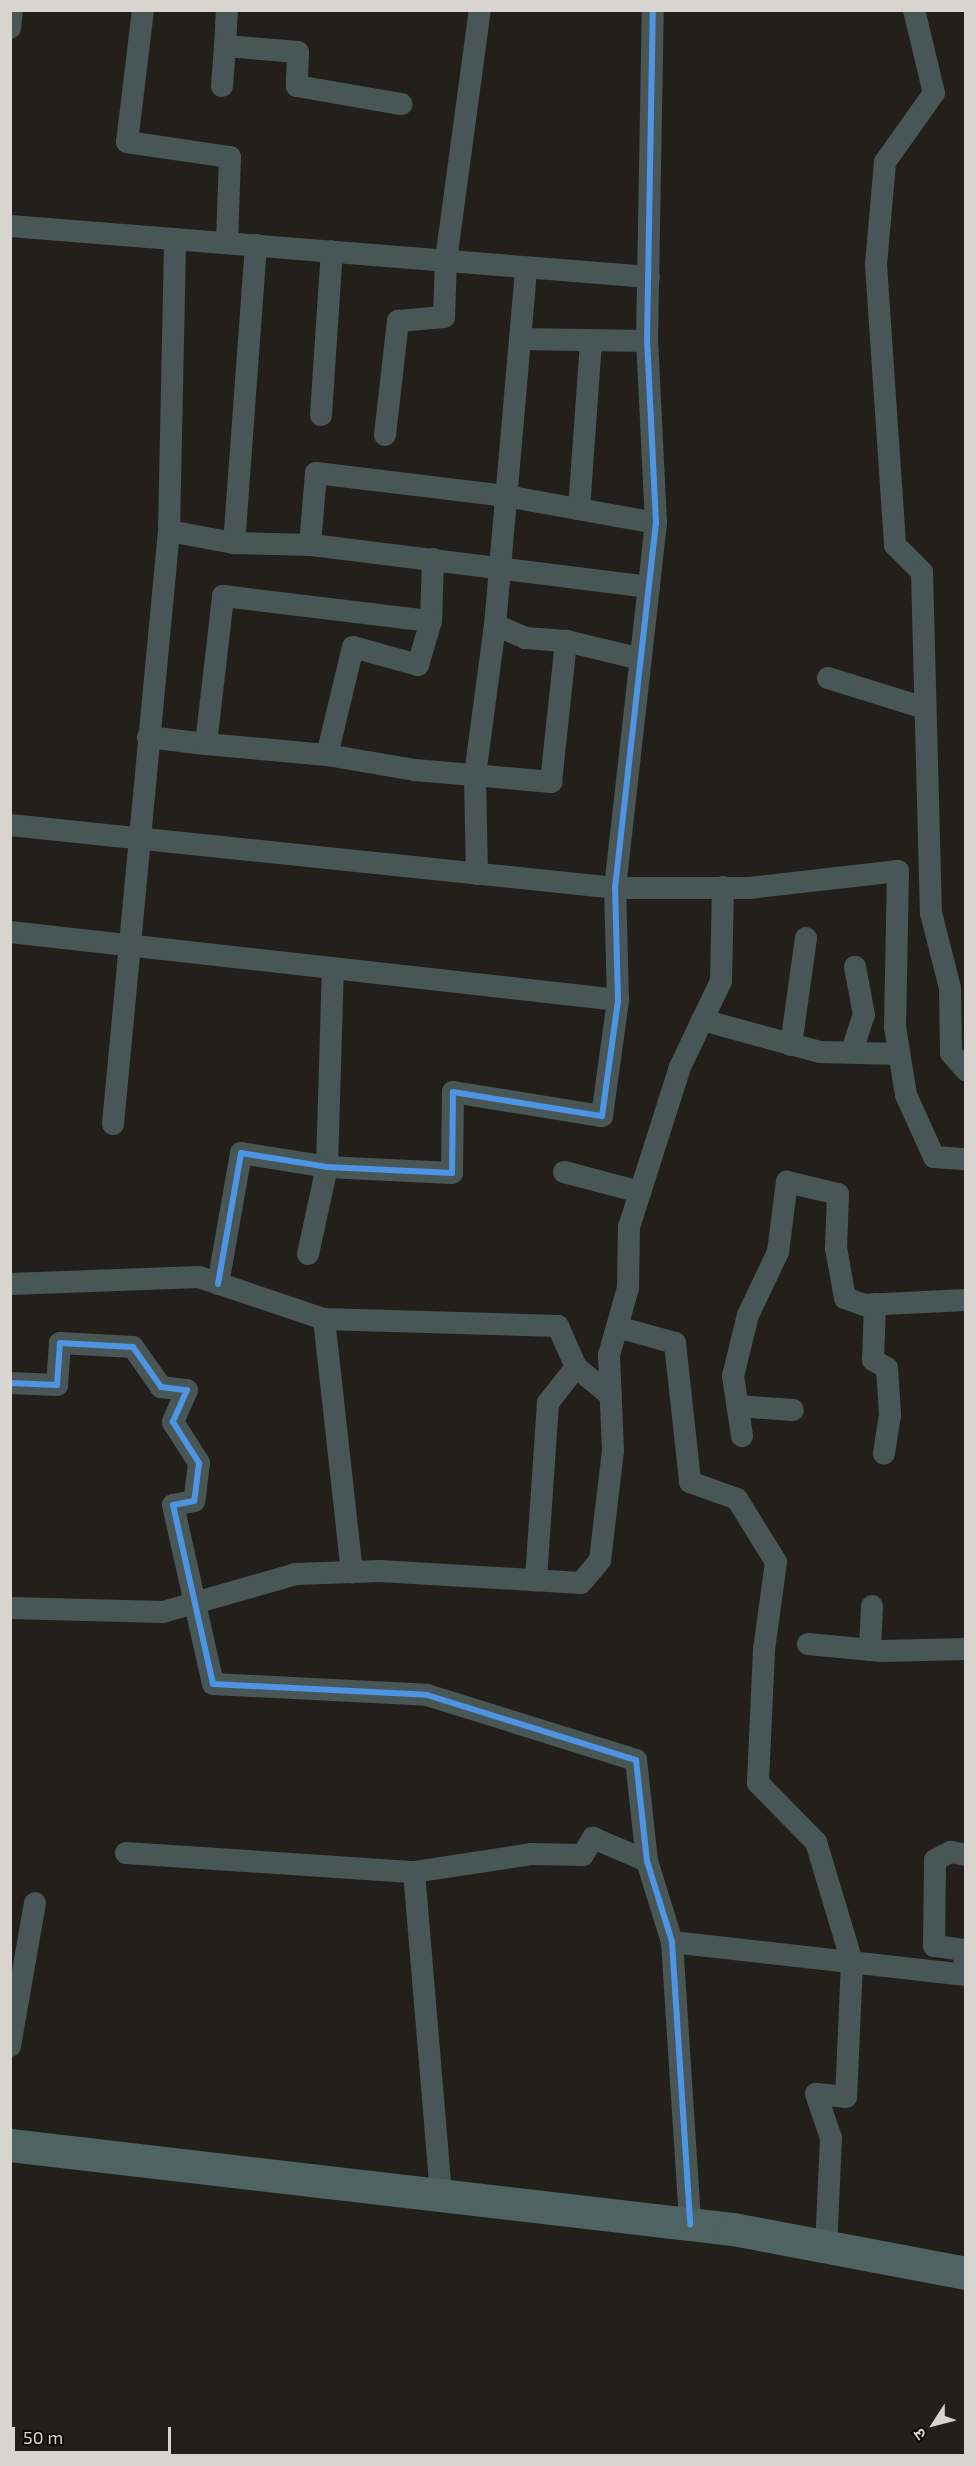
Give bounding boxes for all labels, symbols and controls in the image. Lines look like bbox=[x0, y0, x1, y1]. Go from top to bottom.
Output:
north arrow bbox=[904, 2394, 964, 2454]
scale bar bbox=[15, 2415, 174, 2453]
text: उ bbox=[909, 2425, 929, 2444]
text: 50 m bbox=[23, 2426, 63, 2448]

